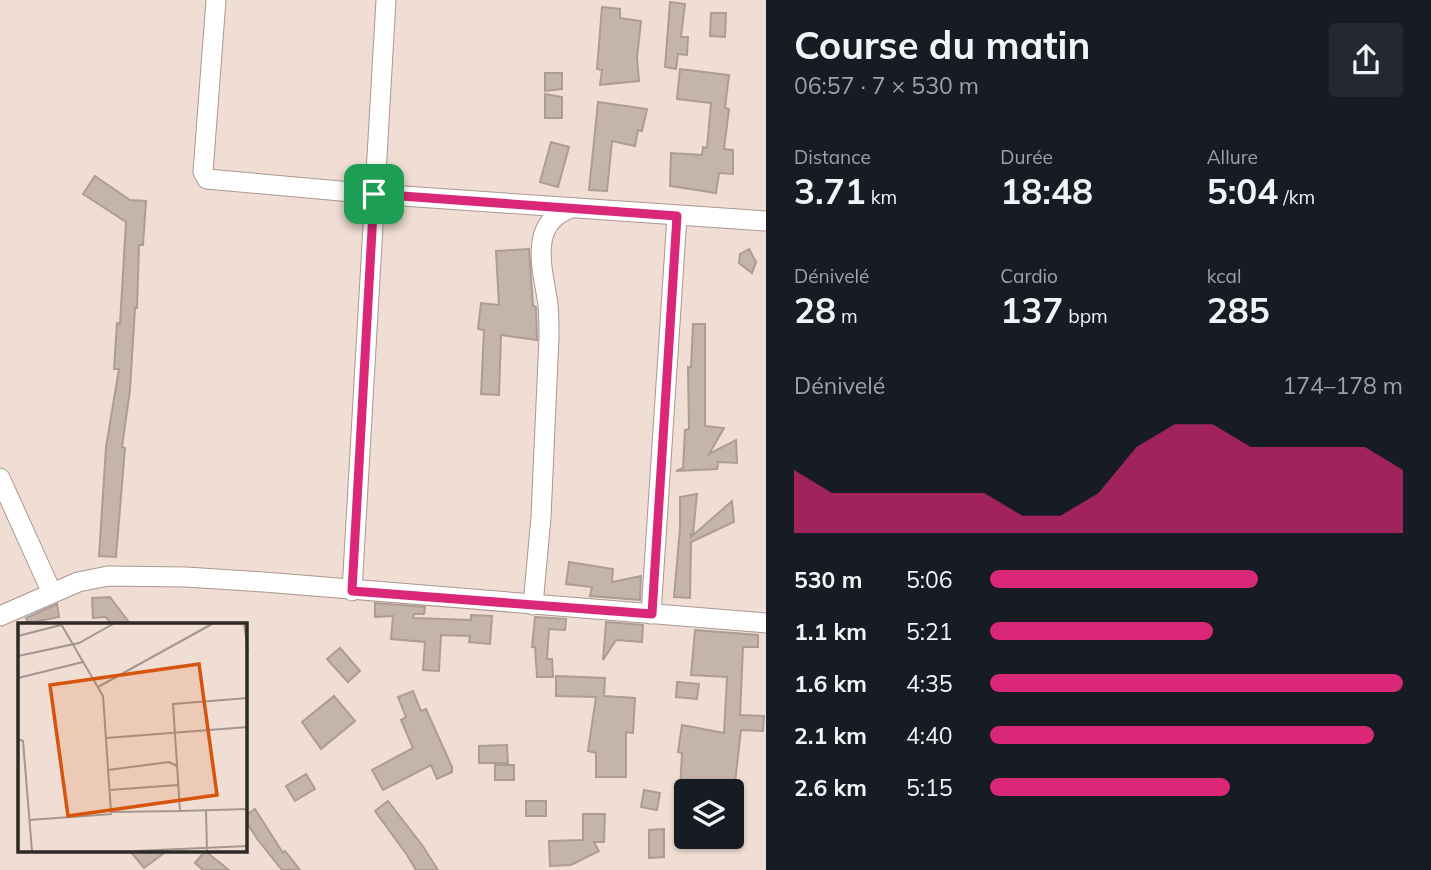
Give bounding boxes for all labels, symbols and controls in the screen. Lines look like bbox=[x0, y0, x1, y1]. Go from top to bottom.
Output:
text: Course du matin bbox=[794, 21, 1090, 69]
button: share bbox=[1329, 23, 1403, 97]
text: 06:57 · 7 × 530 m bbox=[794, 71, 979, 100]
text: Distance bbox=[794, 145, 871, 169]
text: Durée bbox=[1000, 145, 1053, 169]
text: Allure bbox=[1207, 145, 1258, 169]
pin bbox=[344, 164, 404, 224]
text: 3.71 bbox=[794, 169, 866, 213]
text: 18:48 bbox=[1000, 169, 1093, 213]
text: 5:04 bbox=[1207, 169, 1278, 213]
icon: arrive bbox=[355, 175, 393, 213]
text: km bbox=[866, 185, 897, 209]
text: /km bbox=[1278, 185, 1315, 209]
text: Dénivelé bbox=[794, 264, 869, 288]
text: Cardio bbox=[1000, 264, 1058, 288]
text: kcal bbox=[1207, 264, 1241, 288]
text: 28 bbox=[794, 288, 836, 332]
text: 137 bbox=[1000, 288, 1063, 332]
text: 285 bbox=[1207, 288, 1270, 332]
text: m bbox=[836, 304, 858, 328]
text: bpm bbox=[1063, 304, 1108, 328]
text: Dénivelé bbox=[794, 371, 885, 400]
text: 174–178 m bbox=[1282, 371, 1403, 400]
text: 530 m bbox=[794, 565, 862, 594]
text: 5:06 bbox=[906, 565, 953, 594]
text: 1.1 km bbox=[794, 617, 867, 646]
text: 5:21 bbox=[906, 617, 953, 646]
inset map bbox=[18, 623, 247, 852]
text: 1.6 km bbox=[794, 669, 867, 698]
text: 4:35 bbox=[906, 669, 953, 698]
text: 2.1 km bbox=[794, 721, 867, 750]
text: 4:40 bbox=[906, 721, 953, 750]
text: 2.6 km bbox=[794, 773, 867, 802]
text: 5:15 bbox=[906, 773, 953, 802]
map controls bbox=[674, 779, 744, 849]
button: layers bbox=[674, 779, 744, 849]

